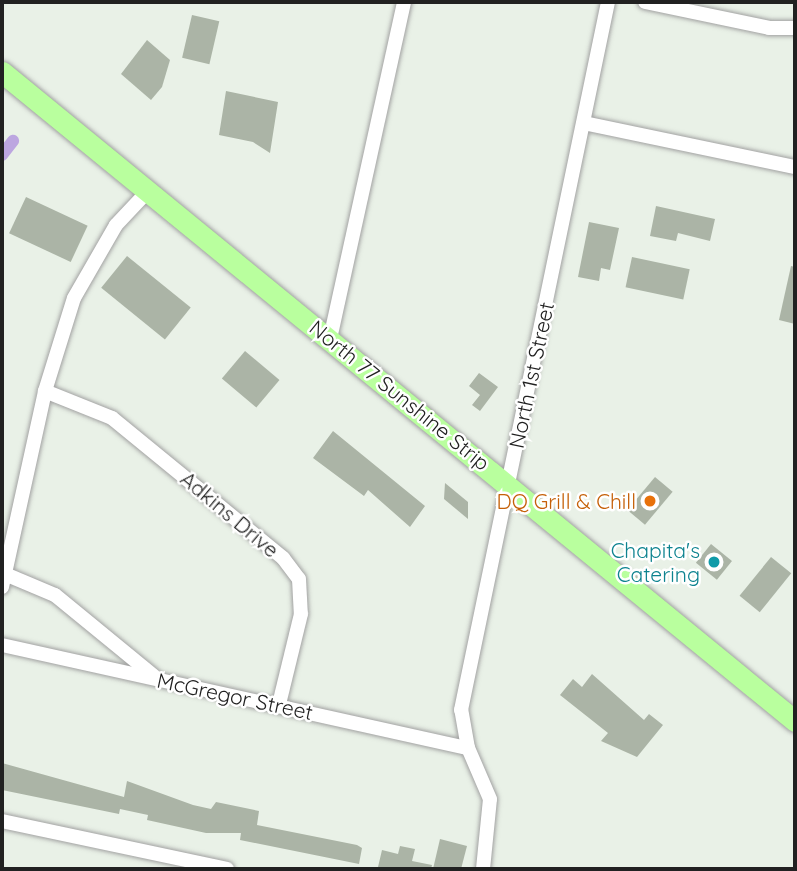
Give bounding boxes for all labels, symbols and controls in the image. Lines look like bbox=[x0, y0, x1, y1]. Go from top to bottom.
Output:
street label: North 1st Street bbox=[503, 300, 559, 450]
street label: North 77 Sunshine Strip bbox=[305, 315, 495, 475]
street label: Adkins Drive bbox=[176, 466, 284, 562]
place label: DQ Grill & Chill bbox=[497, 488, 636, 514]
marker: DQ Grill & Chill bbox=[642, 493, 658, 509]
place label: Chapita's Catering bbox=[611, 537, 700, 587]
marker: Chapita's Catering bbox=[706, 554, 722, 570]
street label: McGregor Street bbox=[155, 667, 315, 725]

